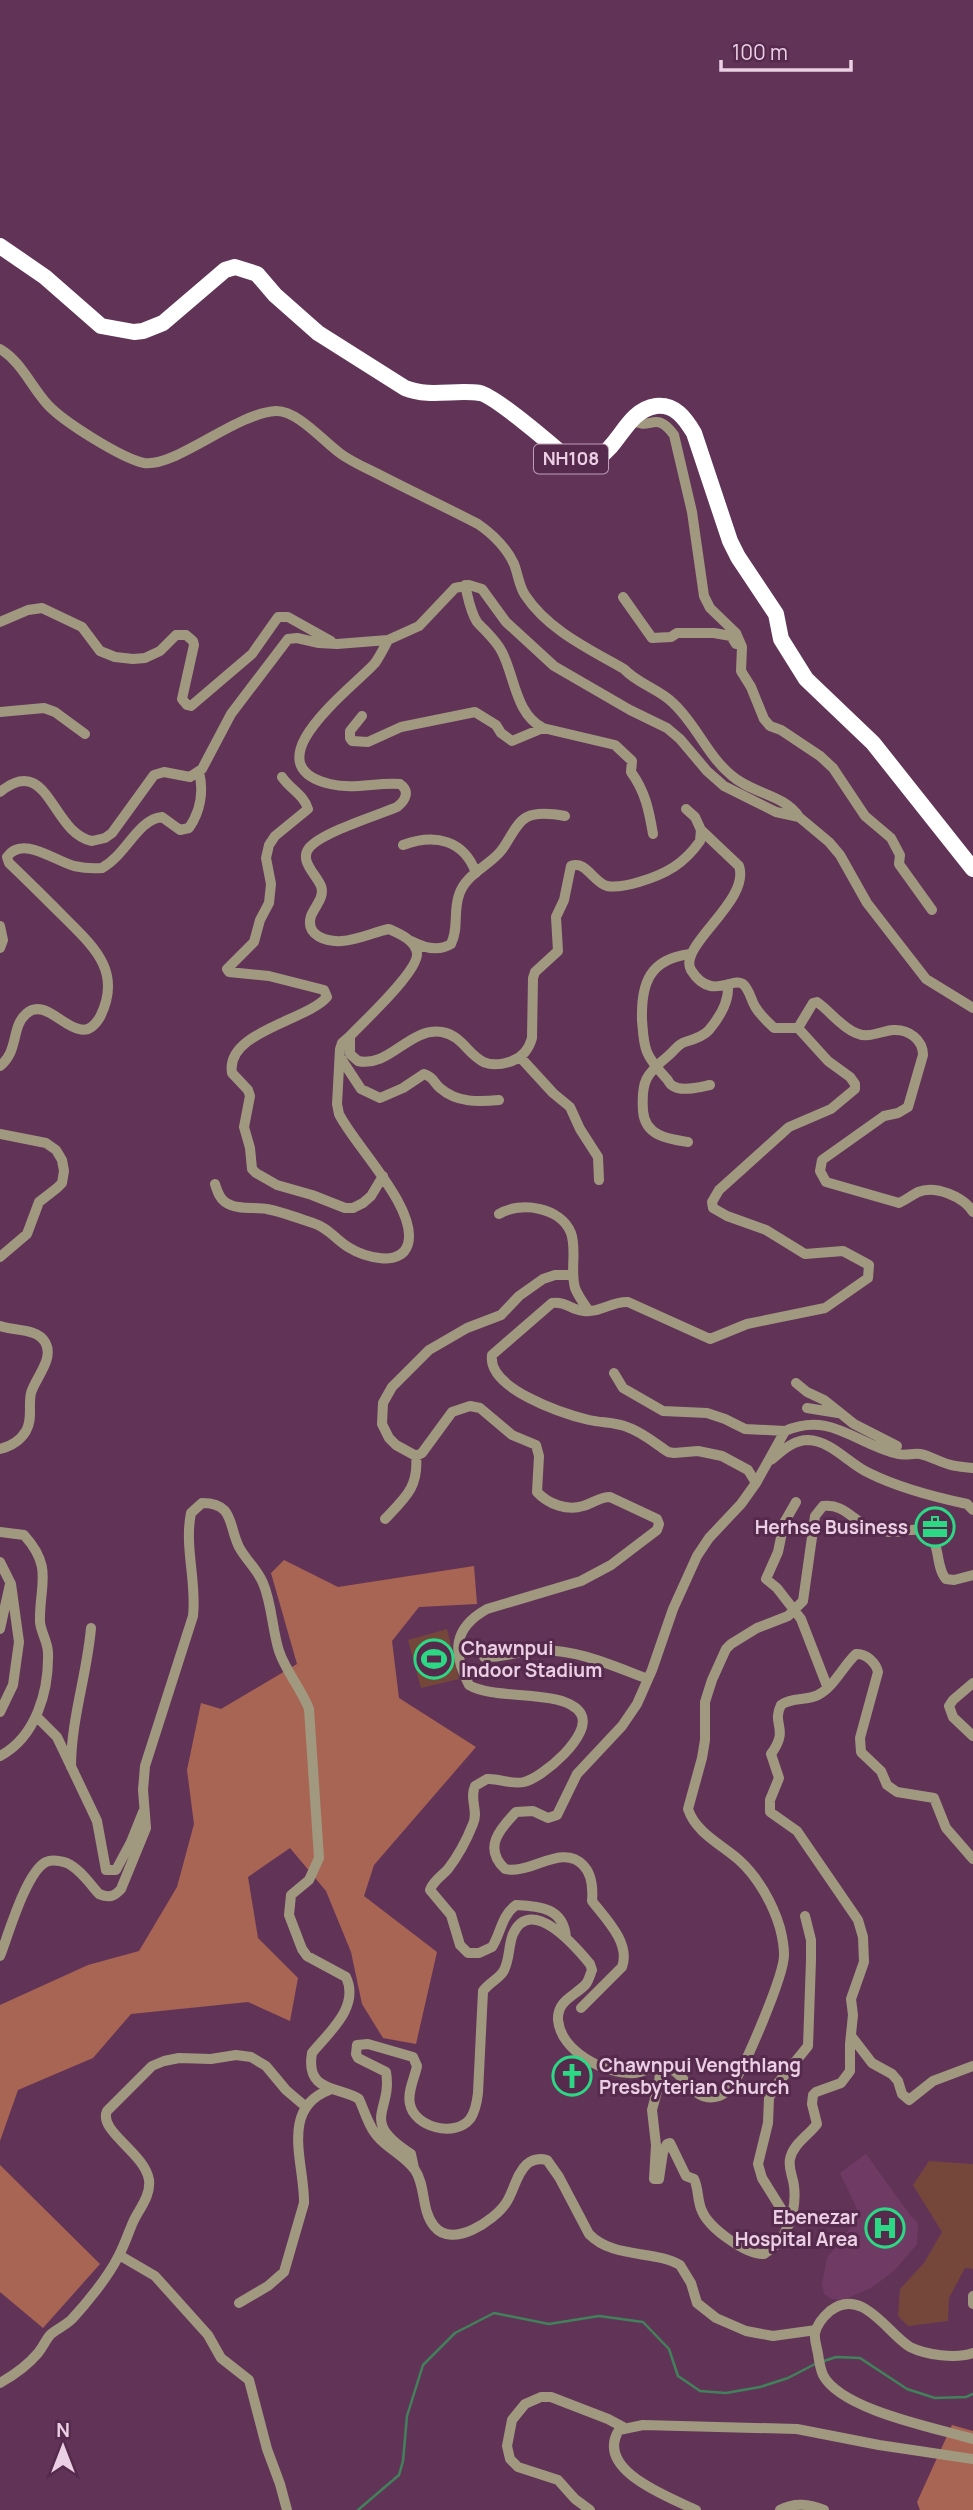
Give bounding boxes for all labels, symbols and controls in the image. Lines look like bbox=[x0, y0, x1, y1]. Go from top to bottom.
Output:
scale bar bbox=[721, 28, 850, 72]
text: 100 m bbox=[732, 38, 788, 66]
road number: NH108 bbox=[534, 444, 608, 474]
office icon: Herhse Business bbox=[914, 1506, 956, 1548]
place label: Herhse Business bbox=[755, 1514, 908, 1540]
place label: Chawnpui Indoor Stadium bbox=[461, 1635, 602, 1683]
sports icon: Chawnpui Indoor Stadium bbox=[413, 1638, 455, 1680]
place label: Chawnpui Vengthlang Presbyterian Church bbox=[599, 2052, 801, 2100]
church icon: Chawnpui Vengthlang Presbyterian Church bbox=[551, 2055, 593, 2097]
place label: Ebenezar Hospital Area bbox=[735, 2204, 858, 2252]
hospital icon: Ebenezar Hospital Area bbox=[864, 2207, 906, 2249]
north arrow bbox=[28, 2412, 98, 2482]
text: N bbox=[56, 2417, 70, 2443]

